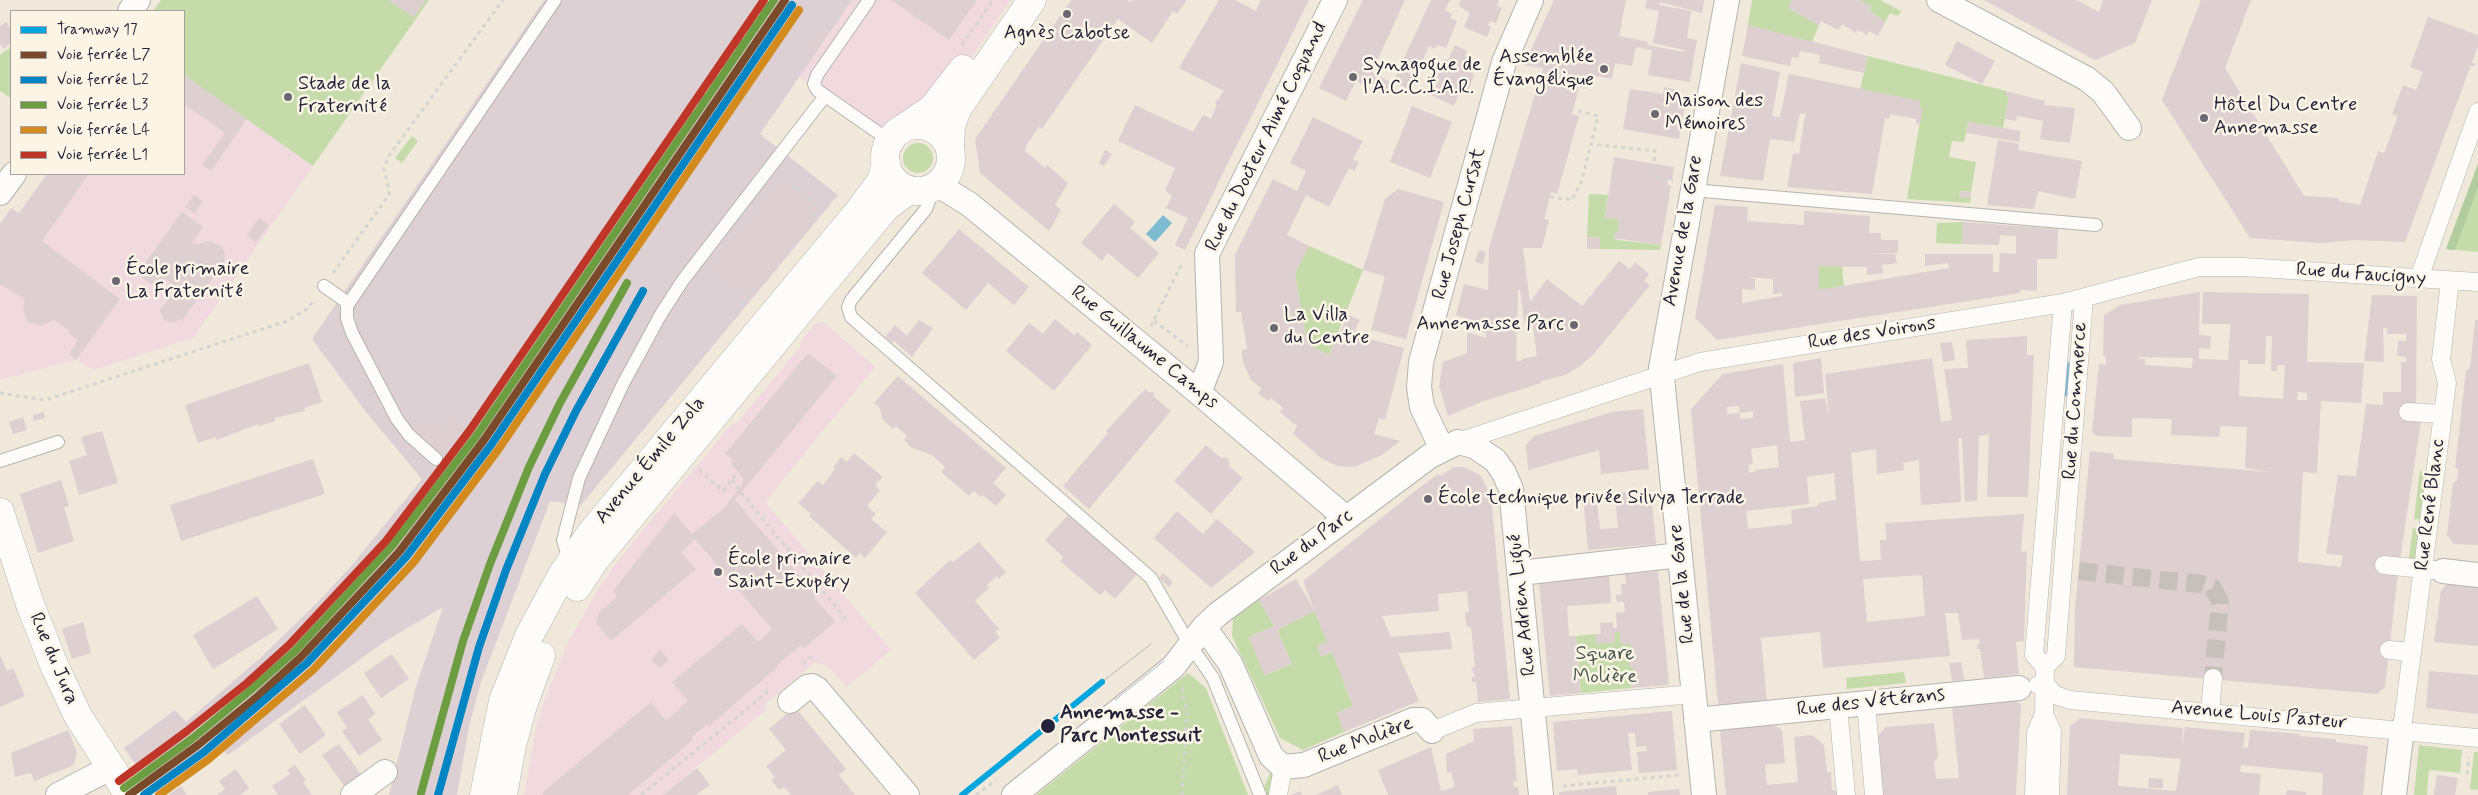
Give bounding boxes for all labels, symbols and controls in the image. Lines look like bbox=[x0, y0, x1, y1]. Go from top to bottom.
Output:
marker: Agnès Cabotse bbox=[1061, 8, 1073, 20]
legend bbox=[10, 10, 185, 175]
street label: Rue du Docteur Aimé Coquand bbox=[1201, 18, 1333, 256]
text: Tramway 17 bbox=[57, 20, 138, 40]
place label: Agnès Cabotse bbox=[1004, 22, 1130, 46]
text: Voie ferrée L7 bbox=[57, 45, 150, 65]
place label: Assemblée Évangélique bbox=[1493, 46, 1594, 93]
place label: Synagogue de l'A.C.C.I.A.R. bbox=[1363, 54, 1482, 101]
marker: Assemblée Évangélique bbox=[1598, 63, 1610, 75]
text: Voie ferrée L2 bbox=[57, 70, 149, 90]
marker: Synagogue de l'A.C.C.I.A.R. bbox=[1347, 71, 1359, 83]
place label: Stade de la Fraternité bbox=[298, 73, 391, 120]
place label: Maison des Mémoires bbox=[1665, 90, 1763, 137]
marker: Stade de la Fraternité bbox=[282, 91, 294, 103]
place label: Hôtel Du Centre Annemasse bbox=[2214, 94, 2357, 141]
text: Voie ferrée L3 bbox=[57, 95, 148, 115]
marker: Maison des Mémoires bbox=[1649, 108, 1661, 120]
marker: Hôtel Du Centre Annemasse bbox=[2198, 112, 2210, 124]
text: Voie ferrée L4 bbox=[57, 120, 150, 140]
text: Voie ferrée L1 bbox=[57, 145, 148, 165]
street label: Rue Joseph Cursat bbox=[1428, 145, 1492, 303]
street label: Avenue de la Gare bbox=[1659, 154, 1709, 308]
place label: École primaire La Fraternité bbox=[126, 258, 249, 305]
street label: Rue du Faucigny bbox=[2295, 258, 2427, 292]
marker: École primaire La Fraternité bbox=[110, 275, 122, 287]
street label: Rue Guillaume Camps bbox=[1065, 281, 1223, 415]
place label: La Villa du Centre bbox=[1284, 304, 1370, 351]
street label: Rue des Voirons bbox=[1807, 312, 1937, 356]
place label: Annemasse Parc bbox=[1416, 313, 1564, 337]
marker: Annemasse Parc bbox=[1568, 319, 1580, 331]
street label: Rue du Commerce bbox=[2059, 321, 2093, 481]
marker: La Villa du Centre bbox=[1268, 322, 1280, 334]
street label: Avenue Émile Zola bbox=[591, 392, 711, 530]
street label: Rue René Blanc bbox=[2411, 438, 2451, 572]
place label: École technique privée Silvya Terrade bbox=[1438, 487, 1744, 511]
marker: École technique privée Silvya Terrade bbox=[1422, 493, 1434, 505]
street label: Rue du Parc bbox=[1266, 504, 1358, 582]
street label: Rue de la Gare bbox=[1665, 523, 1701, 645]
street label: Rue Adrien Ligué bbox=[1504, 533, 1542, 677]
place label: École primaire Saint-Exupéry bbox=[728, 548, 851, 595]
marker: École primaire Saint-Exupéry bbox=[712, 566, 724, 578]
street label: Rue du Jura bbox=[23, 609, 83, 709]
park label: Square Molière bbox=[1573, 643, 1637, 690]
street label: Rue des Vétérans bbox=[1796, 683, 1946, 723]
street label: Avenue Louis Pasteur bbox=[2170, 696, 2348, 736]
place label: Annemasse - Parc Montessuit bbox=[1060, 702, 1202, 749]
street label: Rue Molière bbox=[1315, 712, 1417, 770]
marker: Annemasse - Parc Montessuit bbox=[1039, 717, 1057, 735]

